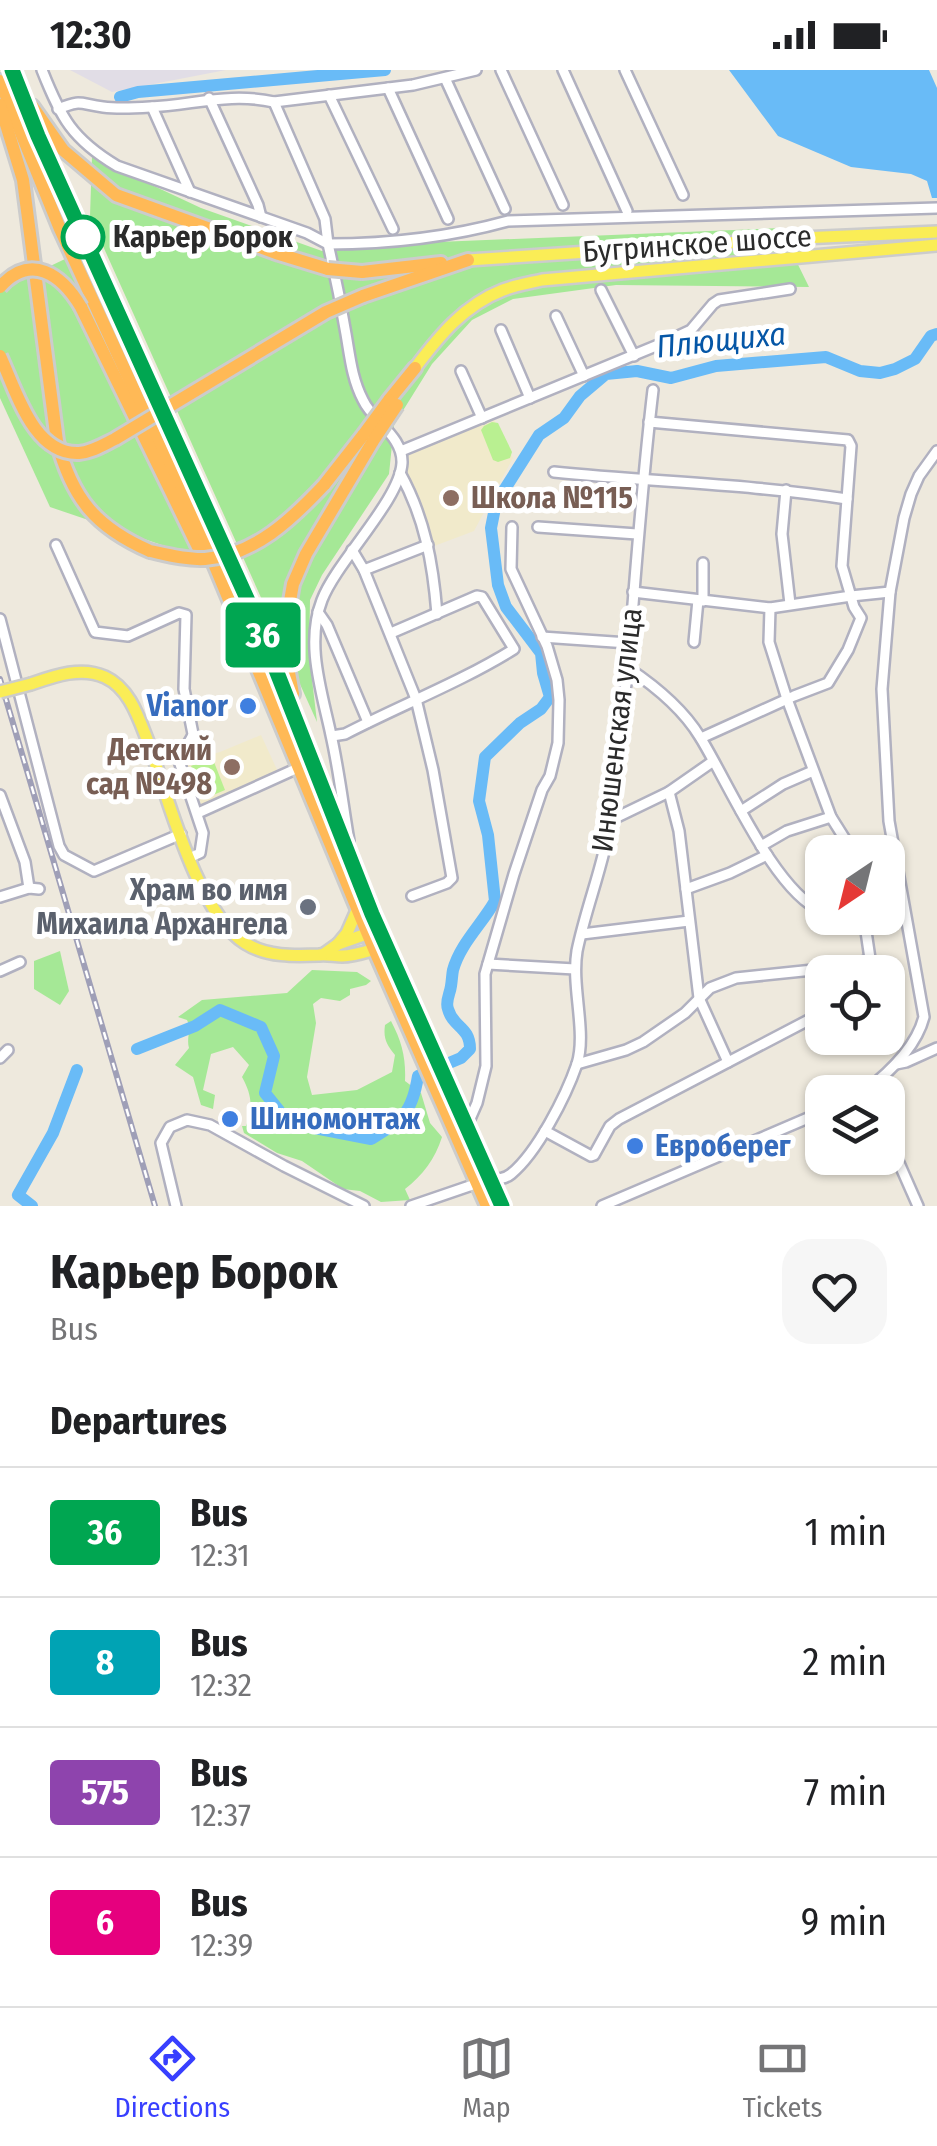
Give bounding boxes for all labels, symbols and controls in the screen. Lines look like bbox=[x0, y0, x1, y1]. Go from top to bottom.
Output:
text: 12:30 bbox=[50, 12, 132, 58]
marker: Карьер Борок bbox=[62, 216, 104, 258]
street label: Бугринское шоссе bbox=[581, 218, 813, 270]
place label: Карьер Борок bbox=[113, 219, 294, 255]
water label: Плющиха bbox=[654, 314, 788, 366]
place label: Школа №115 bbox=[471, 480, 633, 516]
marker: Школа №115 bbox=[440, 487, 462, 509]
line badge: 36 bbox=[218, 602, 308, 668]
street label: Инюшенская улица bbox=[584, 606, 650, 854]
text: 36 bbox=[246, 614, 280, 656]
place label: Vianor bbox=[146, 688, 229, 724]
marker: Vianor bbox=[237, 695, 259, 717]
place label: Детский сад №498 bbox=[86, 732, 212, 802]
marker: Детский сад №498 bbox=[221, 756, 243, 778]
north arrow bbox=[805, 835, 905, 935]
map controls bbox=[805, 835, 905, 1175]
place label: Храм во имя Михаила Архангела bbox=[36, 872, 288, 942]
marker: Храм во имя Михаила Архангела bbox=[297, 896, 319, 918]
button: locate bbox=[805, 955, 905, 1055]
button: layers bbox=[805, 1075, 905, 1175]
place label: Шиномонтаж bbox=[250, 1101, 421, 1137]
marker: Шиномонтаж bbox=[219, 1108, 241, 1130]
place label: Евроберег bbox=[655, 1128, 791, 1164]
marker: Евроберег bbox=[624, 1135, 646, 1157]
button: heart bbox=[782, 1239, 887, 1344]
text: Карьер Борок bbox=[50, 1243, 338, 1301]
text: Bus bbox=[50, 1310, 98, 1348]
text: Departures bbox=[50, 1398, 227, 1444]
text: Bus bbox=[190, 1490, 248, 1536]
text: 1 min bbox=[804, 1509, 887, 1555]
text: 36 bbox=[88, 1511, 122, 1553]
text: 12:31 bbox=[190, 1536, 250, 1574]
text: Bus bbox=[190, 1620, 248, 1666]
text: 2 min bbox=[802, 1639, 887, 1685]
text: 8 bbox=[96, 1641, 114, 1683]
text: 12:32 bbox=[190, 1666, 252, 1704]
text: Bus bbox=[190, 1750, 248, 1796]
text: 7 min bbox=[804, 1769, 887, 1815]
text: 575 bbox=[81, 1771, 129, 1813]
text: 12:37 bbox=[190, 1796, 251, 1834]
text: Bus bbox=[190, 1880, 248, 1926]
text: 9 min bbox=[801, 1899, 887, 1945]
text: 6 bbox=[96, 1901, 114, 1943]
text: 12:39 bbox=[190, 1926, 253, 1964]
tab: Directions bbox=[114, 2031, 230, 2124]
tab: Map bbox=[459, 2031, 514, 2124]
tab: Tickets bbox=[743, 2031, 823, 2124]

